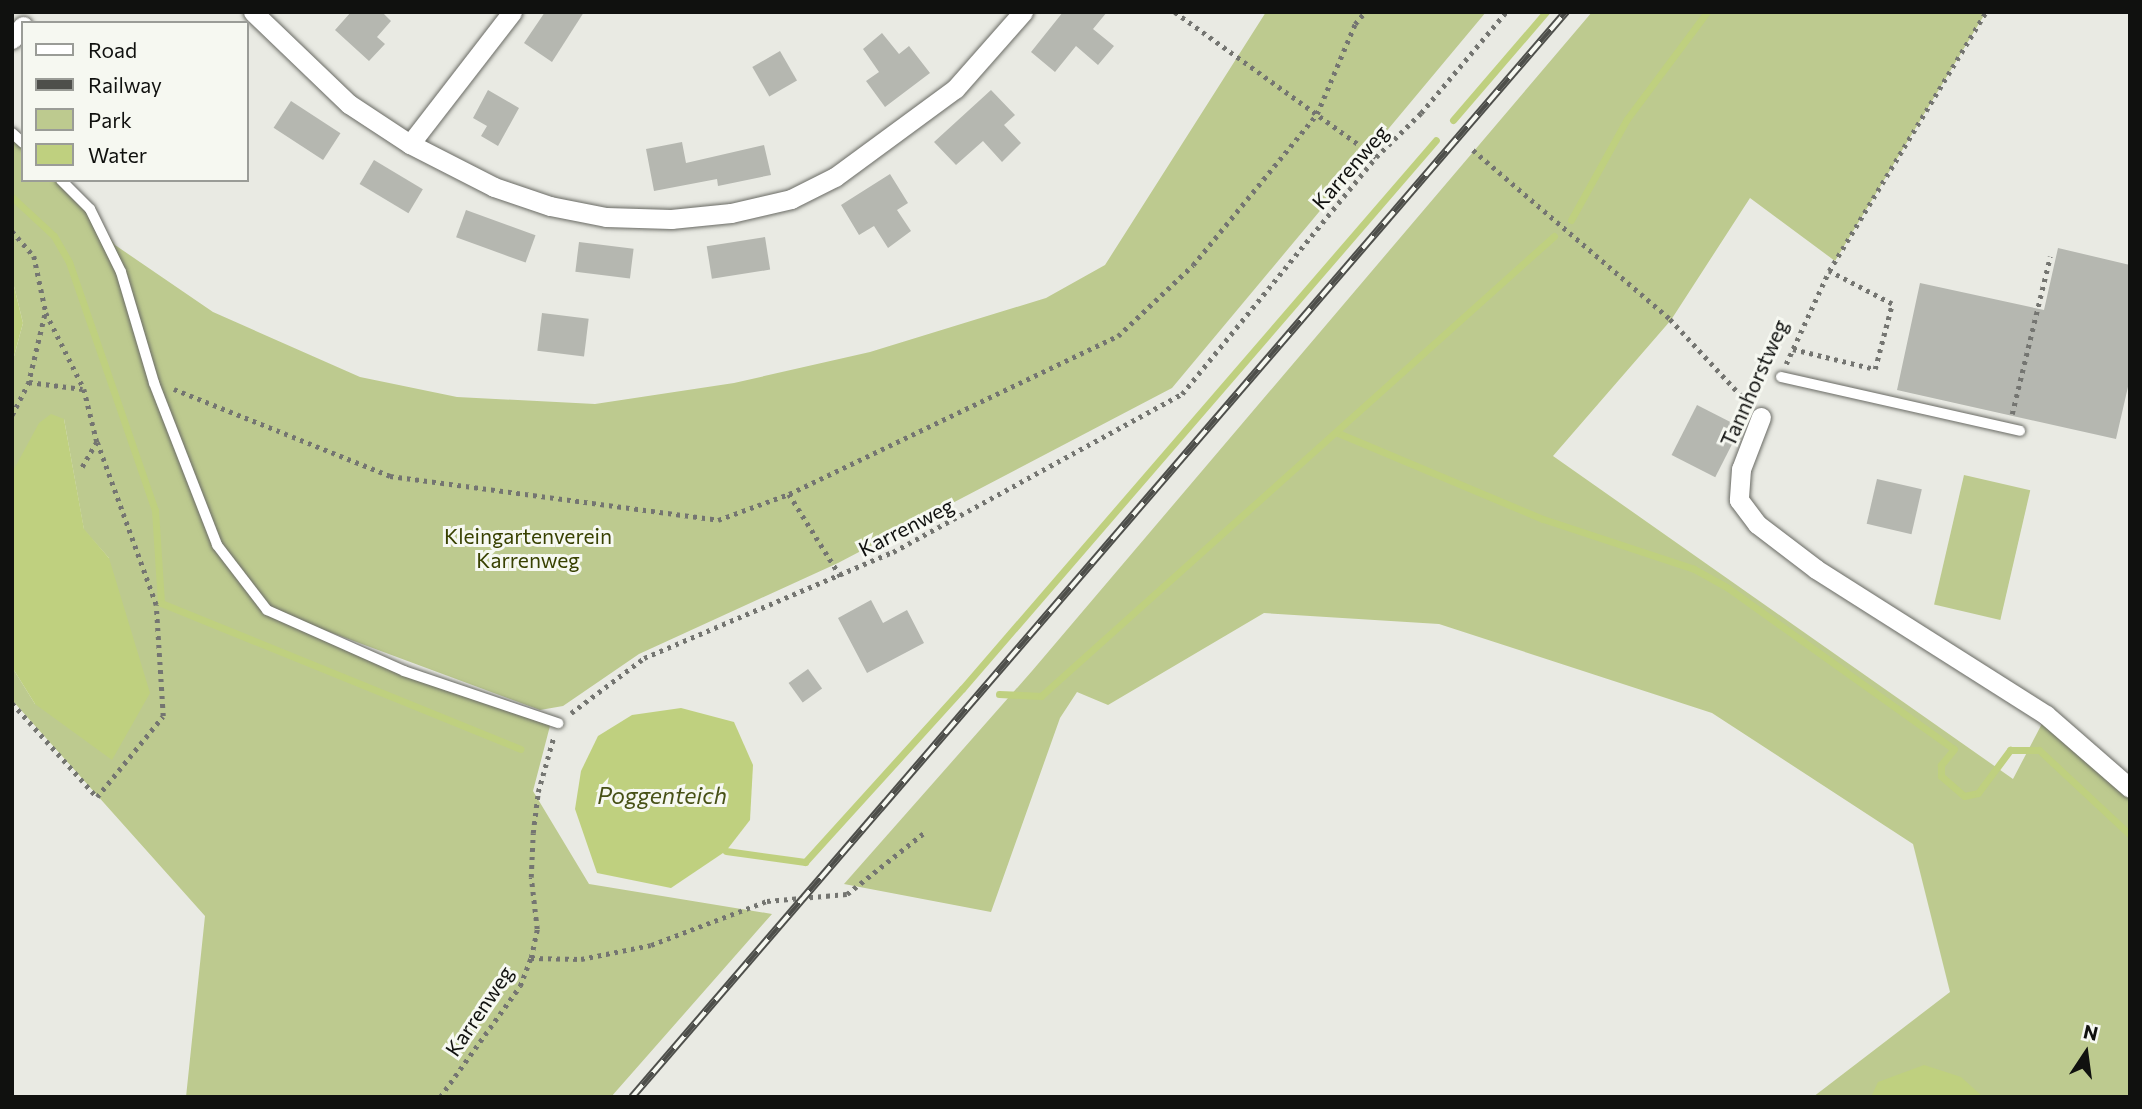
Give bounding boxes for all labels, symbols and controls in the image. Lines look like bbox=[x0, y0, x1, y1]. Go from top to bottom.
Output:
legend bbox=[21, 21, 248, 182]
text: Road bbox=[88, 37, 137, 62]
text: Railway bbox=[88, 72, 162, 97]
text: Park bbox=[88, 107, 132, 132]
street label: Karrenweg bbox=[1307, 120, 1393, 214]
text: Water bbox=[88, 142, 147, 167]
street label: Tannhorstweg bbox=[1715, 316, 1793, 450]
street label: Karrenweg bbox=[854, 492, 958, 562]
park label: Kleingartenverein Karrenweg bbox=[444, 523, 612, 573]
water label: Poggenteich bbox=[597, 781, 727, 809]
street label: Karrenweg bbox=[440, 961, 518, 1061]
north arrow bbox=[2051, 1018, 2121, 1088]
text: N bbox=[2081, 1019, 2100, 1045]

